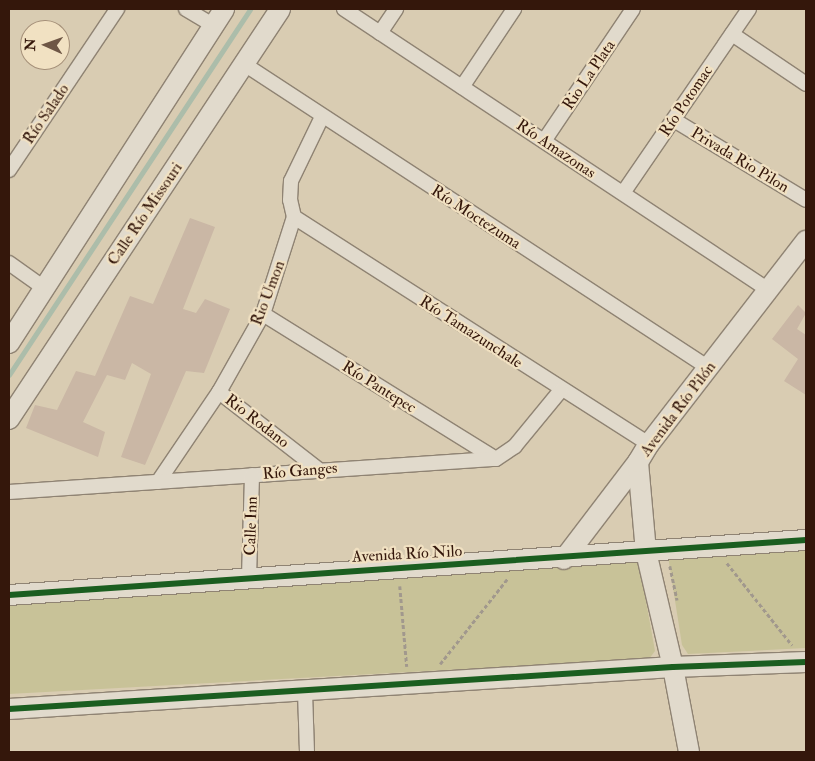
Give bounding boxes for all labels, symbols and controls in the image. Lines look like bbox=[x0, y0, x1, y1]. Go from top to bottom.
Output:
north arrow bbox=[20, 20, 70, 70]
street label: Rio La Plata bbox=[559, 36, 619, 114]
text: N bbox=[22, 38, 39, 51]
street label: Río Potomac bbox=[655, 62, 717, 140]
street label: Río Salado bbox=[19, 80, 73, 148]
street label: Río Amazonas bbox=[513, 115, 599, 183]
street label: Privada Rio Pilon bbox=[688, 123, 792, 197]
street label: Calle Río Missouri bbox=[103, 159, 187, 269]
street label: Río Moctezuma bbox=[428, 181, 524, 253]
street label: Rio Umon bbox=[247, 258, 289, 328]
street label: Río Tamazunchale bbox=[416, 292, 526, 372]
street label: Río Pantepec bbox=[339, 357, 419, 417]
street label: Avenida Río Pilón bbox=[636, 358, 720, 460]
street label: Rio Rodano bbox=[221, 390, 293, 452]
street label: Río Ganges bbox=[262, 458, 338, 484]
street label: Calle Inn bbox=[240, 496, 262, 556]
street label: Avenida Río Nilo bbox=[351, 542, 463, 566]

